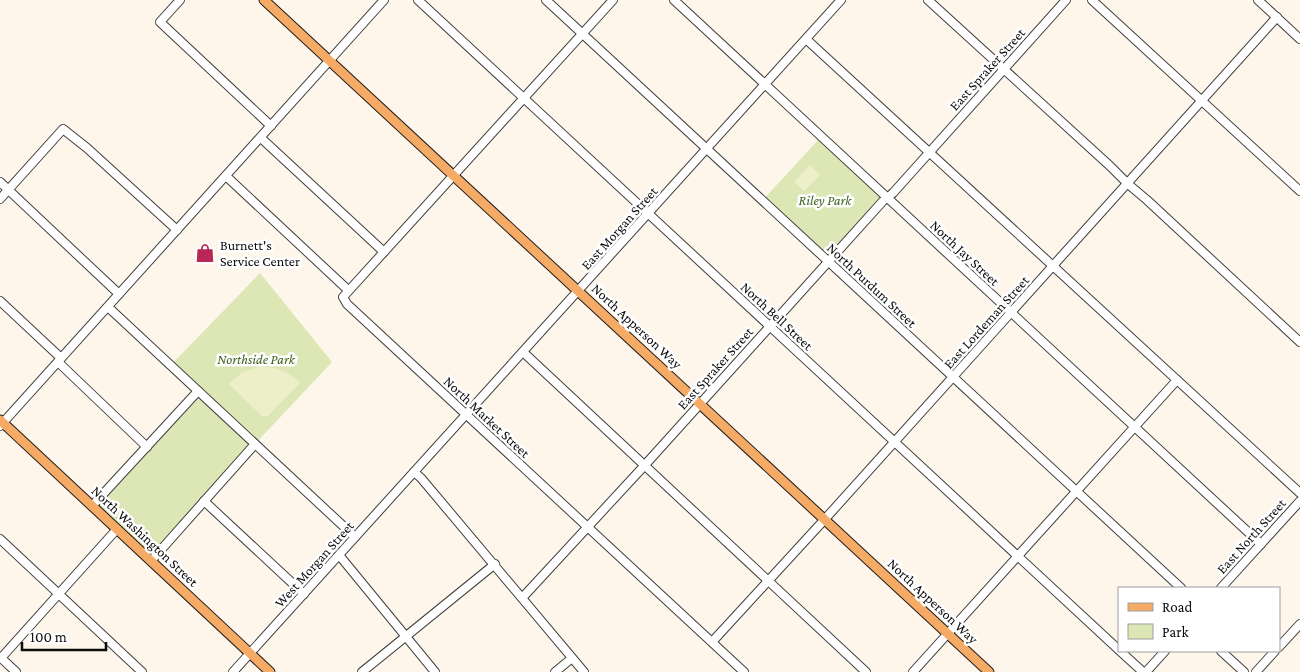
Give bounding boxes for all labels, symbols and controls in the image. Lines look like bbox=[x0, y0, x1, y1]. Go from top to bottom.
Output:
street label: East Spraker Street bbox=[946, 24, 1028, 113]
street label: East Morgan Street bbox=[578, 183, 661, 273]
park label: Riley Park bbox=[799, 192, 852, 208]
street label: North Jay Street bbox=[927, 217, 1003, 289]
place label: Burnett's Service Center bbox=[220, 237, 300, 269]
street label: North Purdum Street bbox=[824, 239, 920, 331]
shop icon: Burnett's Service Center bbox=[194, 242, 216, 264]
street label: East Lordeman Street bbox=[940, 272, 1032, 372]
street label: North Bell Street bbox=[738, 279, 817, 354]
street label: North Apperson Way bbox=[589, 280, 686, 372]
street label: East Spraker Street bbox=[674, 323, 756, 412]
park label: Northside Park bbox=[217, 351, 296, 367]
street label: North Market Street bbox=[441, 373, 534, 461]
street label: North Washington Street bbox=[88, 482, 202, 590]
street label: East North Street bbox=[1213, 495, 1289, 577]
street label: West Morgan Street bbox=[271, 517, 357, 610]
street label: North Apperson Way bbox=[885, 555, 982, 647]
legend bbox=[1118, 587, 1280, 652]
text: Road bbox=[1162, 599, 1193, 615]
scale bar bbox=[22, 620, 106, 652]
text: Park bbox=[1162, 624, 1189, 640]
text: 100 m bbox=[30, 629, 67, 645]

